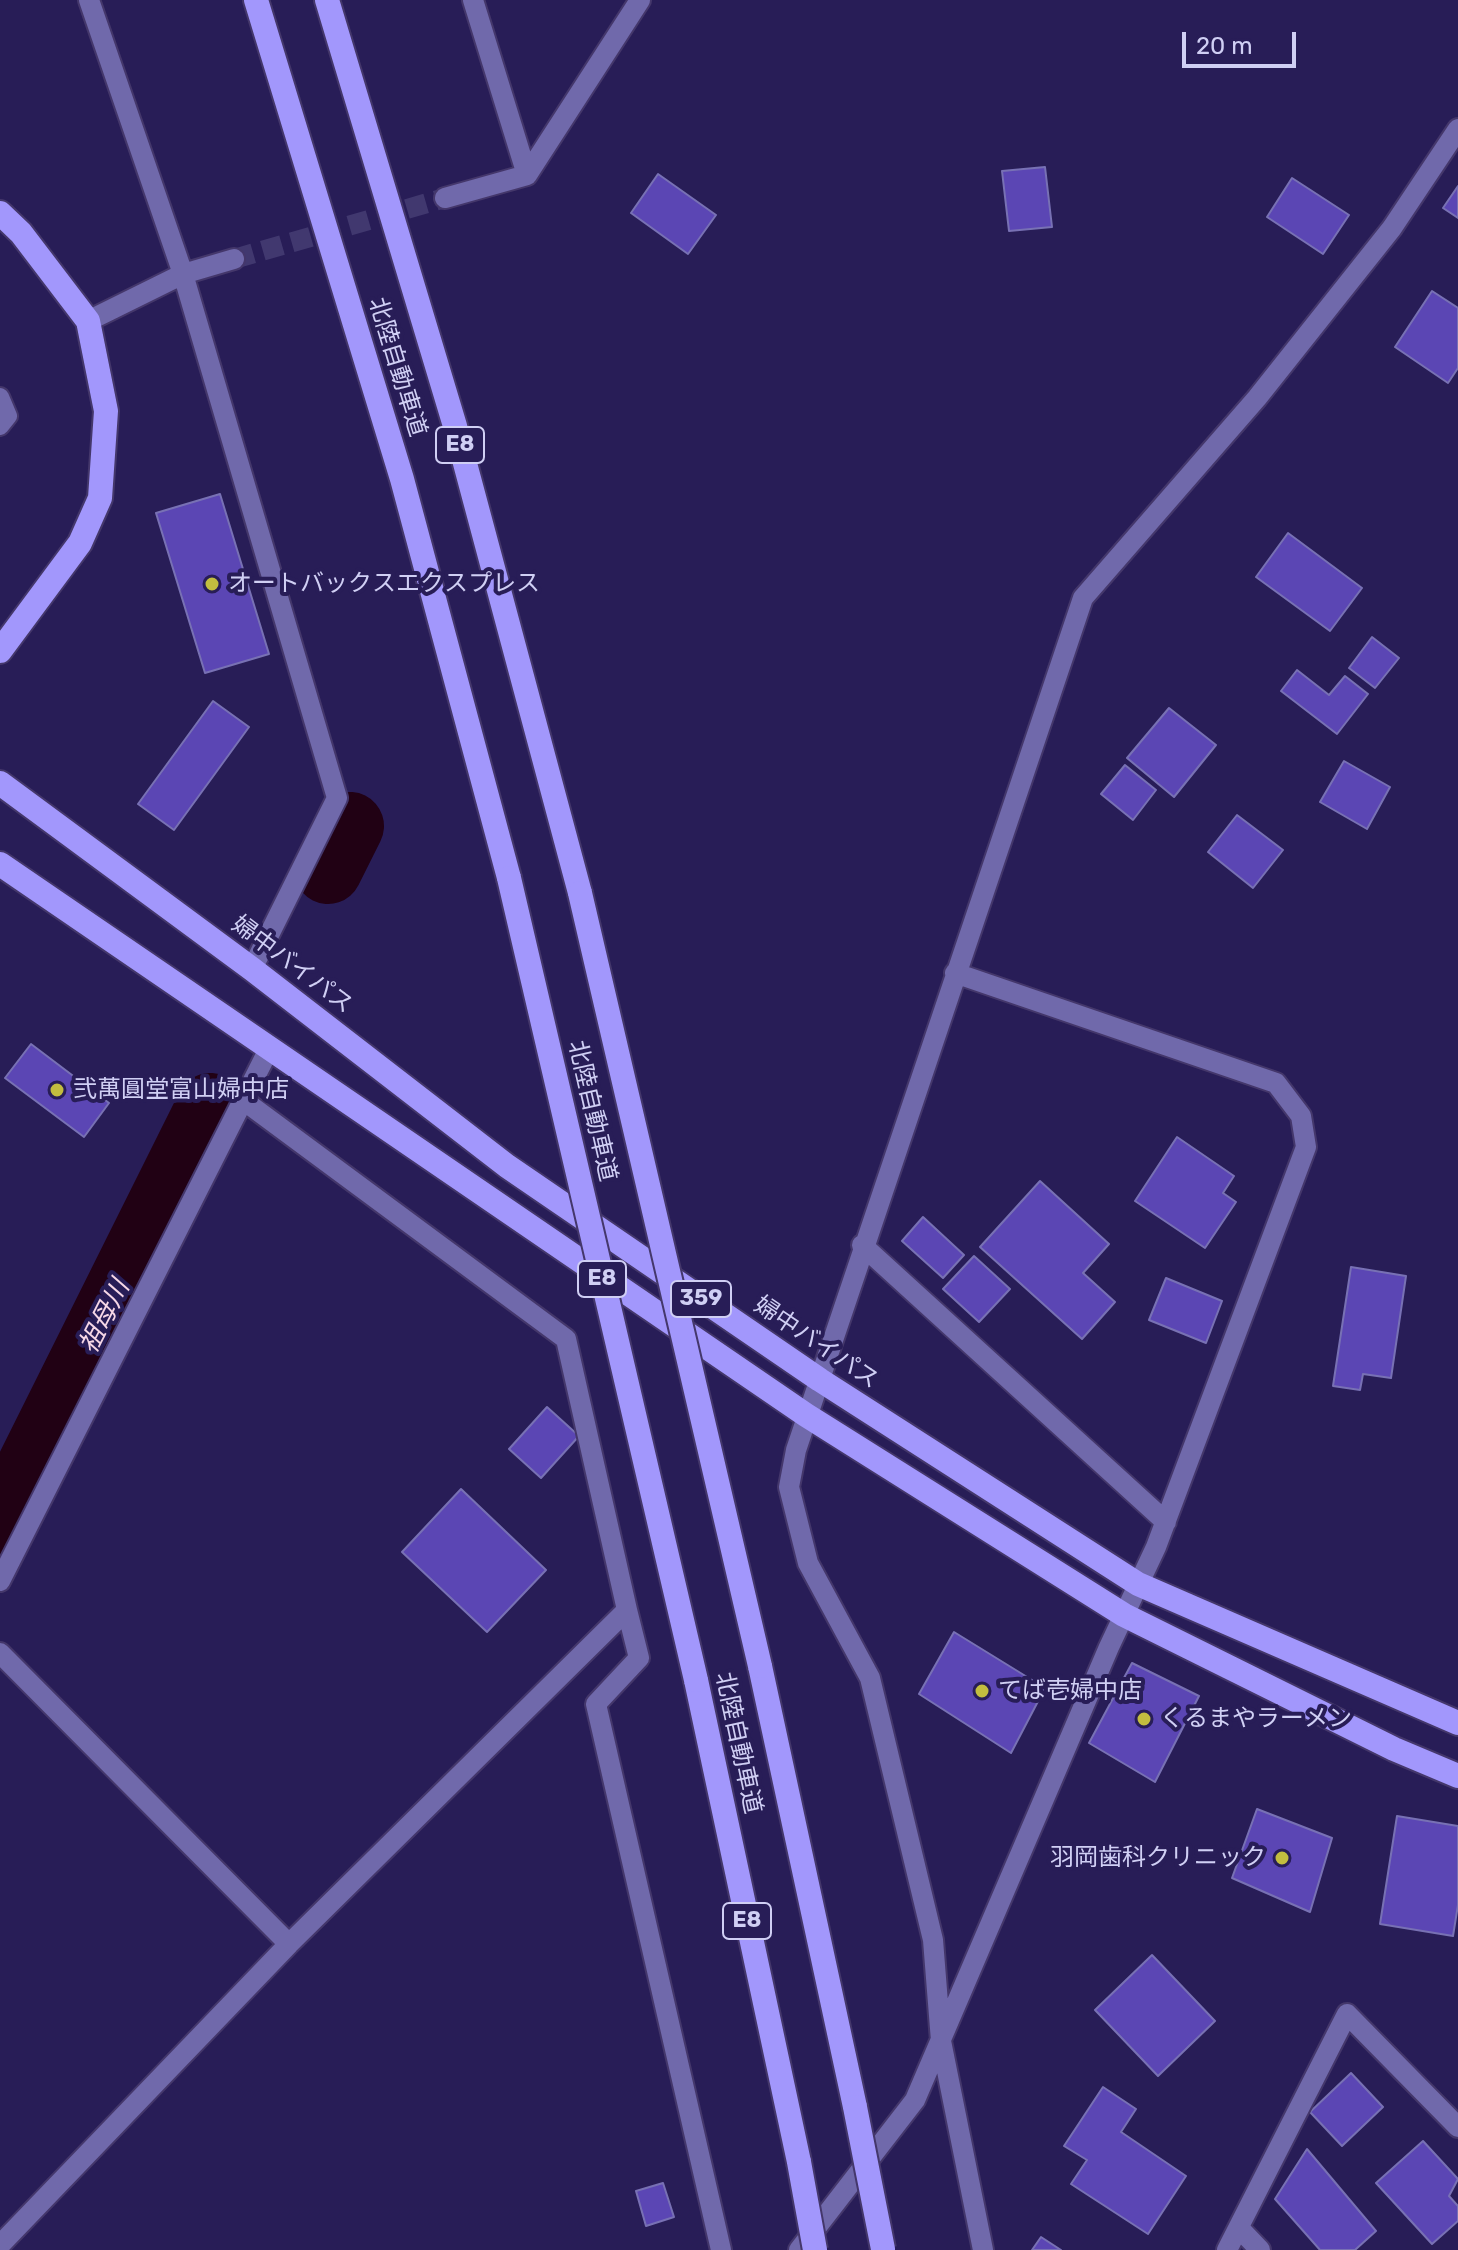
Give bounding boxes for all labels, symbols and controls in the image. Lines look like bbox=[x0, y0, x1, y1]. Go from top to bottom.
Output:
scale bar bbox=[1186, 16, 1300, 66]
text: 20 m bbox=[1196, 32, 1253, 60]
street label: 北陸自動車道 bbox=[362, 294, 432, 440]
road number: E8 bbox=[436, 427, 484, 463]
place label: オートバックスエクスプレス bbox=[228, 570, 540, 598]
marker: オートバックスエクスプレス bbox=[203, 575, 221, 593]
street label: 婦中バイパス bbox=[226, 910, 358, 1020]
street label: 北陸自動車道 bbox=[562, 1038, 622, 1184]
place label: 弐萬圓堂富山婦中店 bbox=[73, 1076, 289, 1104]
marker: 弐萬圓堂富山婦中店 bbox=[48, 1081, 66, 1099]
road number: E8 bbox=[578, 1261, 626, 1297]
water label: 祖母川 bbox=[73, 1275, 137, 1359]
road number: 359 bbox=[671, 1281, 731, 1317]
street label: 婦中バイパス bbox=[748, 1291, 884, 1395]
street label: 北陸自動車道 bbox=[709, 1670, 767, 1816]
place label: てば壱婦中店 bbox=[998, 1677, 1142, 1705]
marker: てば壱婦中店 bbox=[973, 1682, 991, 1700]
place label: くるまやラーメン bbox=[1160, 1705, 1352, 1733]
marker: くるまやラーメン bbox=[1135, 1710, 1153, 1728]
place label: 羽岡歯科クリニック bbox=[1050, 1844, 1266, 1872]
marker: 羽岡歯科クリニック bbox=[1273, 1849, 1291, 1867]
road number: E8 bbox=[723, 1903, 771, 1939]

